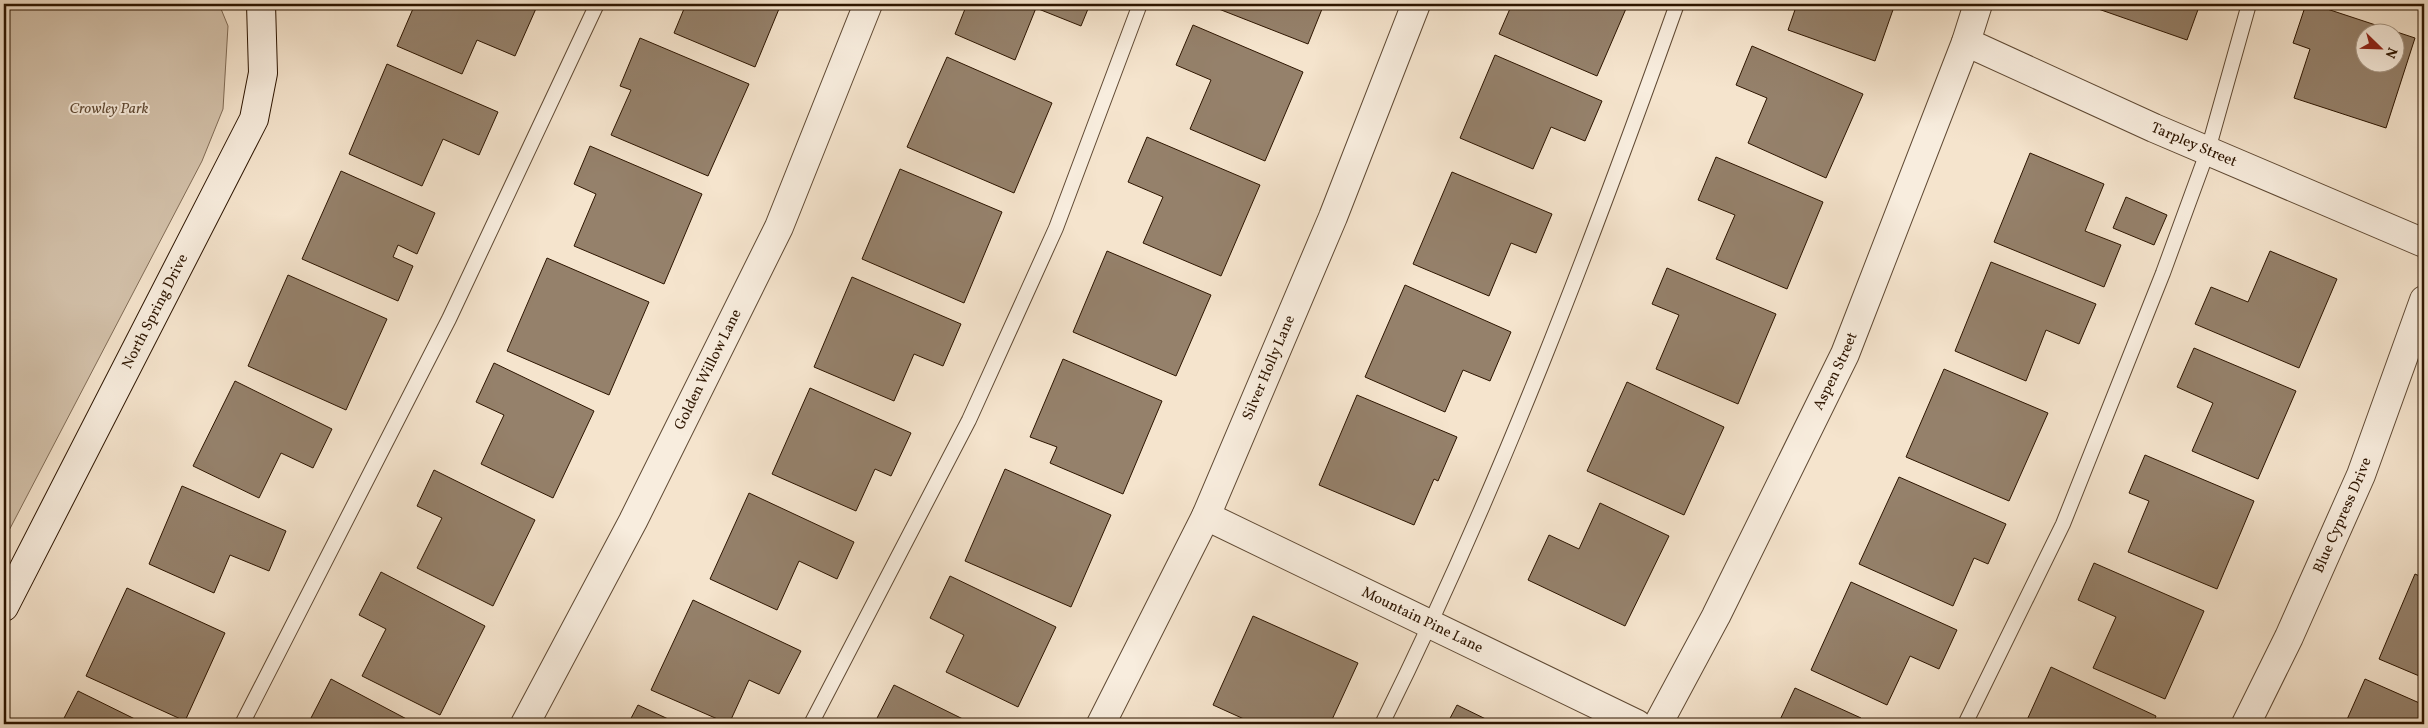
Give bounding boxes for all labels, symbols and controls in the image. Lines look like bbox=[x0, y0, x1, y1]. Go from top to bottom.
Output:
north arrow bbox=[2356, 22, 2406, 72]
text: N bbox=[2380, 44, 2401, 61]
park label: Crowley Park bbox=[69, 99, 149, 120]
street label: Tarpley Street bbox=[2148, 117, 2240, 173]
street label: North Spring Drive bbox=[117, 250, 194, 373]
street label: Golden Willow Lane bbox=[669, 306, 747, 434]
street label: Silver Holly Lane bbox=[1237, 312, 1301, 424]
street label: Aspen Street bbox=[1808, 329, 1863, 414]
street label: Blue Cypress Drive bbox=[2308, 455, 2377, 577]
street label: Mountain Pine Lane bbox=[1358, 582, 1486, 659]

